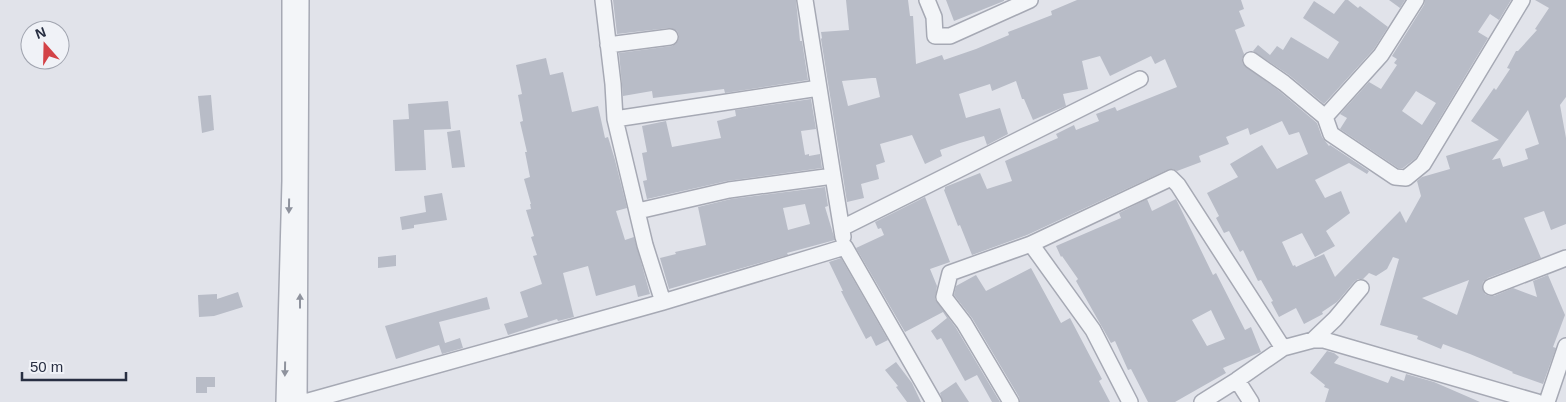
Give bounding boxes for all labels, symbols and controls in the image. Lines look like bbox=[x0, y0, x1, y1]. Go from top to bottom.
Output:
north arrow bbox=[20, 20, 70, 70]
text: N bbox=[33, 24, 48, 42]
one-way arrow bbox=[285, 198, 293, 214]
one-way arrow bbox=[296, 293, 304, 309]
scale bar bbox=[22, 350, 126, 382]
text: 50 m bbox=[30, 358, 63, 375]
one-way arrow bbox=[281, 361, 289, 377]

